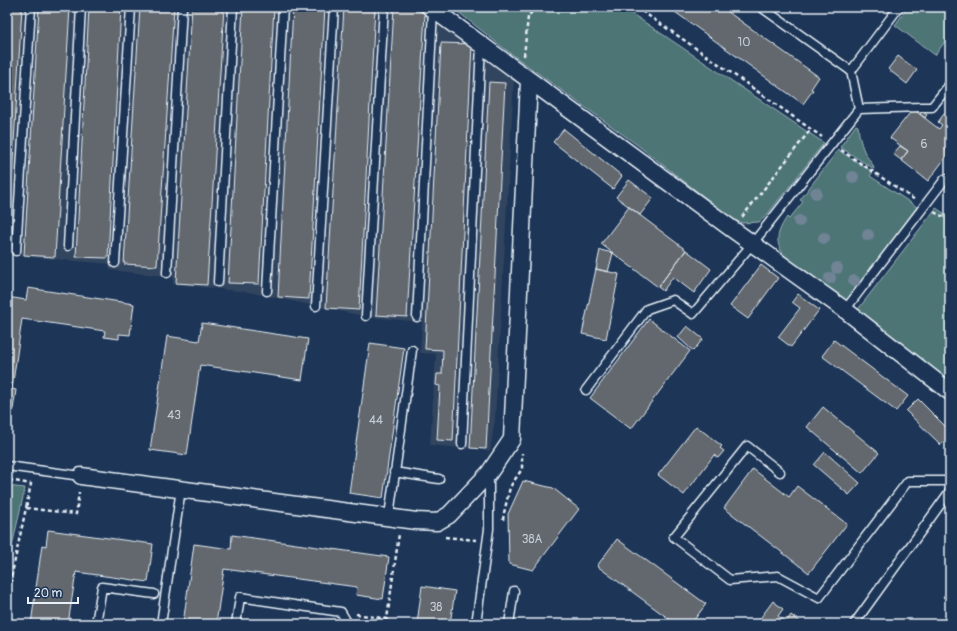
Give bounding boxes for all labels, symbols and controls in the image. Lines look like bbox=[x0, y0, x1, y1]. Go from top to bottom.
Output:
house number: 10 bbox=[738, 35, 750, 50]
house number: 6 bbox=[921, 137, 928, 152]
house number: 43 bbox=[167, 408, 181, 423]
house number: 44 bbox=[369, 413, 383, 428]
house number: 38А bbox=[522, 532, 542, 547]
scale bar bbox=[28, 579, 78, 605]
text: 20 m bbox=[34, 586, 63, 601]
house number: 38 bbox=[430, 600, 442, 615]

